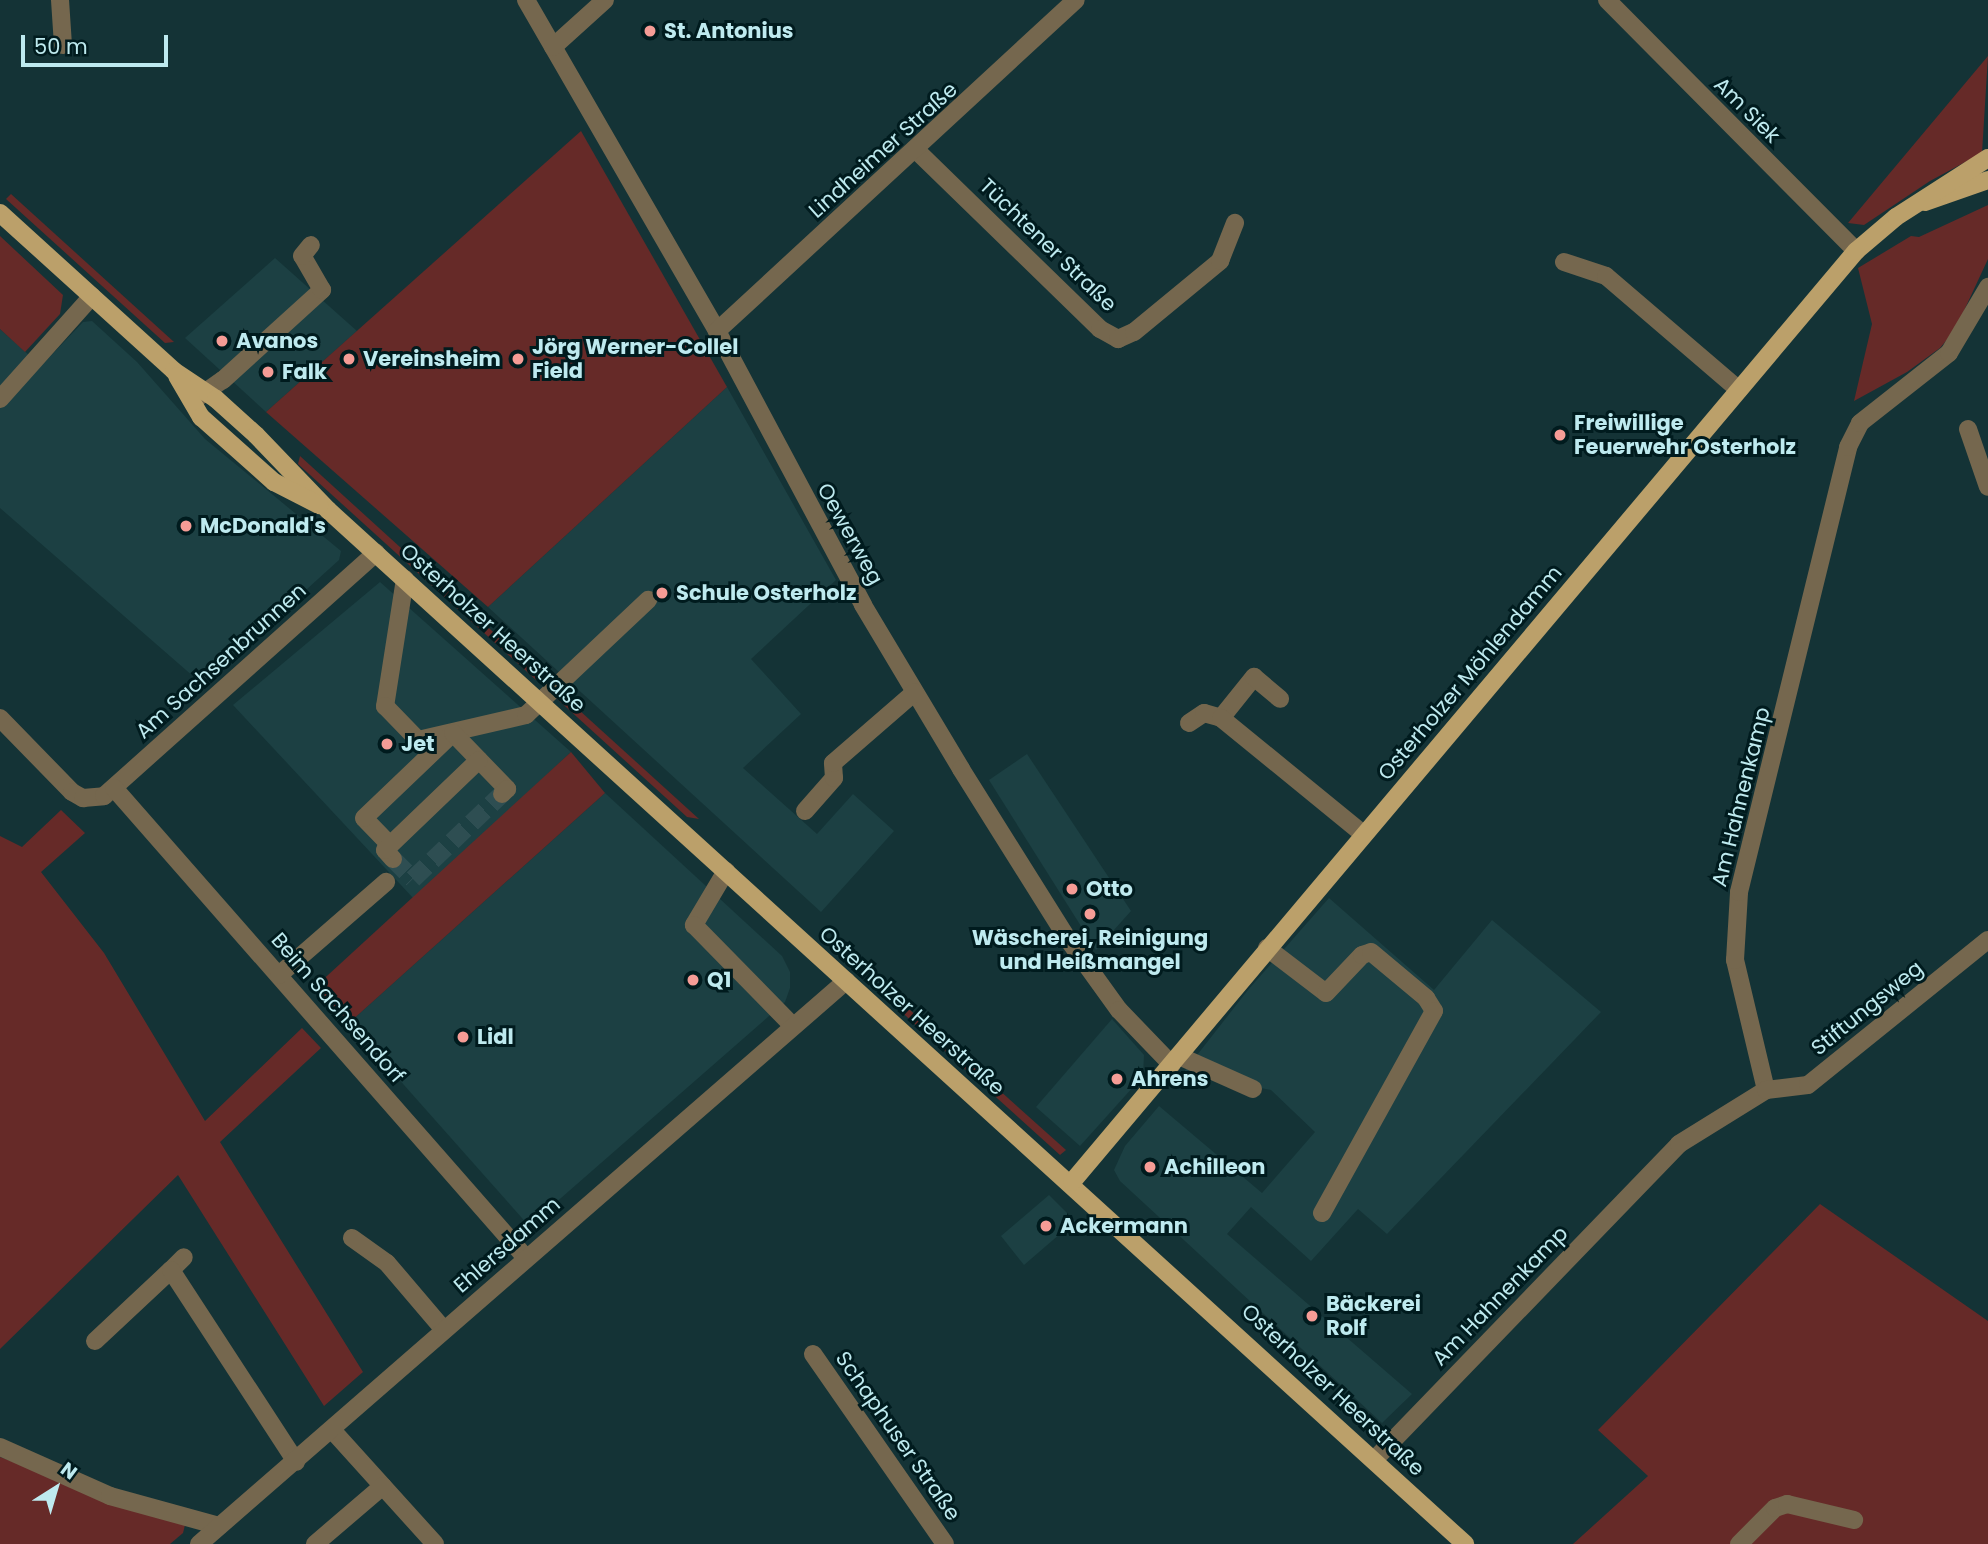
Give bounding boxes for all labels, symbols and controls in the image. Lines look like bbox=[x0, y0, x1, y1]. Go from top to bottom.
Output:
place label: St. Antonius bbox=[664, 18, 794, 44]
scale bar bbox=[24, 21, 172, 65]
marker: St. Antonius bbox=[642, 23, 658, 39]
text: 50 m bbox=[34, 32, 88, 61]
street label: Am Siek bbox=[1709, 72, 1785, 148]
street label: Lindheimer Straße bbox=[804, 77, 962, 223]
street label: Tüchtener Straße bbox=[974, 173, 1122, 317]
place label: Avanos bbox=[236, 328, 318, 354]
marker: Avanos bbox=[214, 333, 230, 349]
place label: Jörg Werner-Collel Field bbox=[532, 334, 738, 384]
place label: Vereinsheim bbox=[363, 346, 501, 372]
marker: Vereinsheim bbox=[341, 351, 357, 367]
marker: Jörg Werner-Collel Field bbox=[510, 351, 526, 367]
place label: Falk bbox=[282, 359, 327, 385]
marker: Falk bbox=[260, 364, 276, 380]
place label: Freiwillige Feuerwehr Osterholz bbox=[1574, 410, 1796, 460]
marker: Freiwillige Feuerwehr Osterholz bbox=[1552, 427, 1568, 443]
street label: Oewerweg bbox=[812, 479, 888, 589]
place label: McDonald's bbox=[200, 513, 326, 539]
marker: McDonald's bbox=[178, 518, 194, 534]
street label: Osterholzer Heerstraße bbox=[395, 538, 591, 718]
street label: Osterholzer Möhlendamm bbox=[1373, 561, 1567, 785]
street label: Am Sachsenbrunnen bbox=[131, 578, 311, 744]
place label: Schule Osterholz bbox=[676, 580, 856, 606]
marker: Schule Osterholz bbox=[654, 585, 670, 601]
street label: Am Hahnenkamp bbox=[1706, 705, 1776, 889]
place label: Jet bbox=[401, 731, 435, 757]
marker: Jet bbox=[379, 736, 395, 752]
place label: Otto bbox=[1086, 876, 1133, 902]
marker: Otto bbox=[1064, 881, 1080, 897]
marker: Wäscherei, Reinigung und Heißmangel bbox=[1082, 906, 1098, 922]
street label: Osterholzer Heerstraße bbox=[814, 921, 1010, 1101]
place label: Wäscherei, Reinigung und Heißmangel bbox=[972, 925, 1208, 975]
street label: Beim Sachsendorf bbox=[266, 928, 410, 1088]
street label: Stiftungsweg bbox=[1806, 955, 1928, 1061]
place label: Q1 bbox=[707, 967, 731, 993]
marker: Q1 bbox=[685, 972, 701, 988]
place label: Lidl bbox=[477, 1024, 514, 1050]
marker: Lidl bbox=[455, 1029, 471, 1045]
place label: Ahrens bbox=[1131, 1066, 1208, 1092]
marker: Ahrens bbox=[1109, 1071, 1125, 1087]
place label: Achilleon bbox=[1164, 1154, 1265, 1180]
marker: Achilleon bbox=[1142, 1159, 1158, 1175]
street label: Ehlersdamm bbox=[449, 1192, 565, 1298]
place label: Ackermann bbox=[1060, 1213, 1188, 1239]
marker: Ackermann bbox=[1038, 1218, 1054, 1234]
street label: Am Hahnenkamp bbox=[1427, 1221, 1573, 1371]
place label: Bäckerei Rolf bbox=[1326, 1291, 1421, 1341]
street label: Osterholzer Heerstraße bbox=[1237, 1299, 1429, 1481]
marker: Bäckerei Rolf bbox=[1304, 1308, 1320, 1324]
street label: Schaphuser Straße bbox=[830, 1347, 966, 1525]
north arrow bbox=[21, 1453, 91, 1523]
text: N bbox=[55, 1456, 83, 1486]

